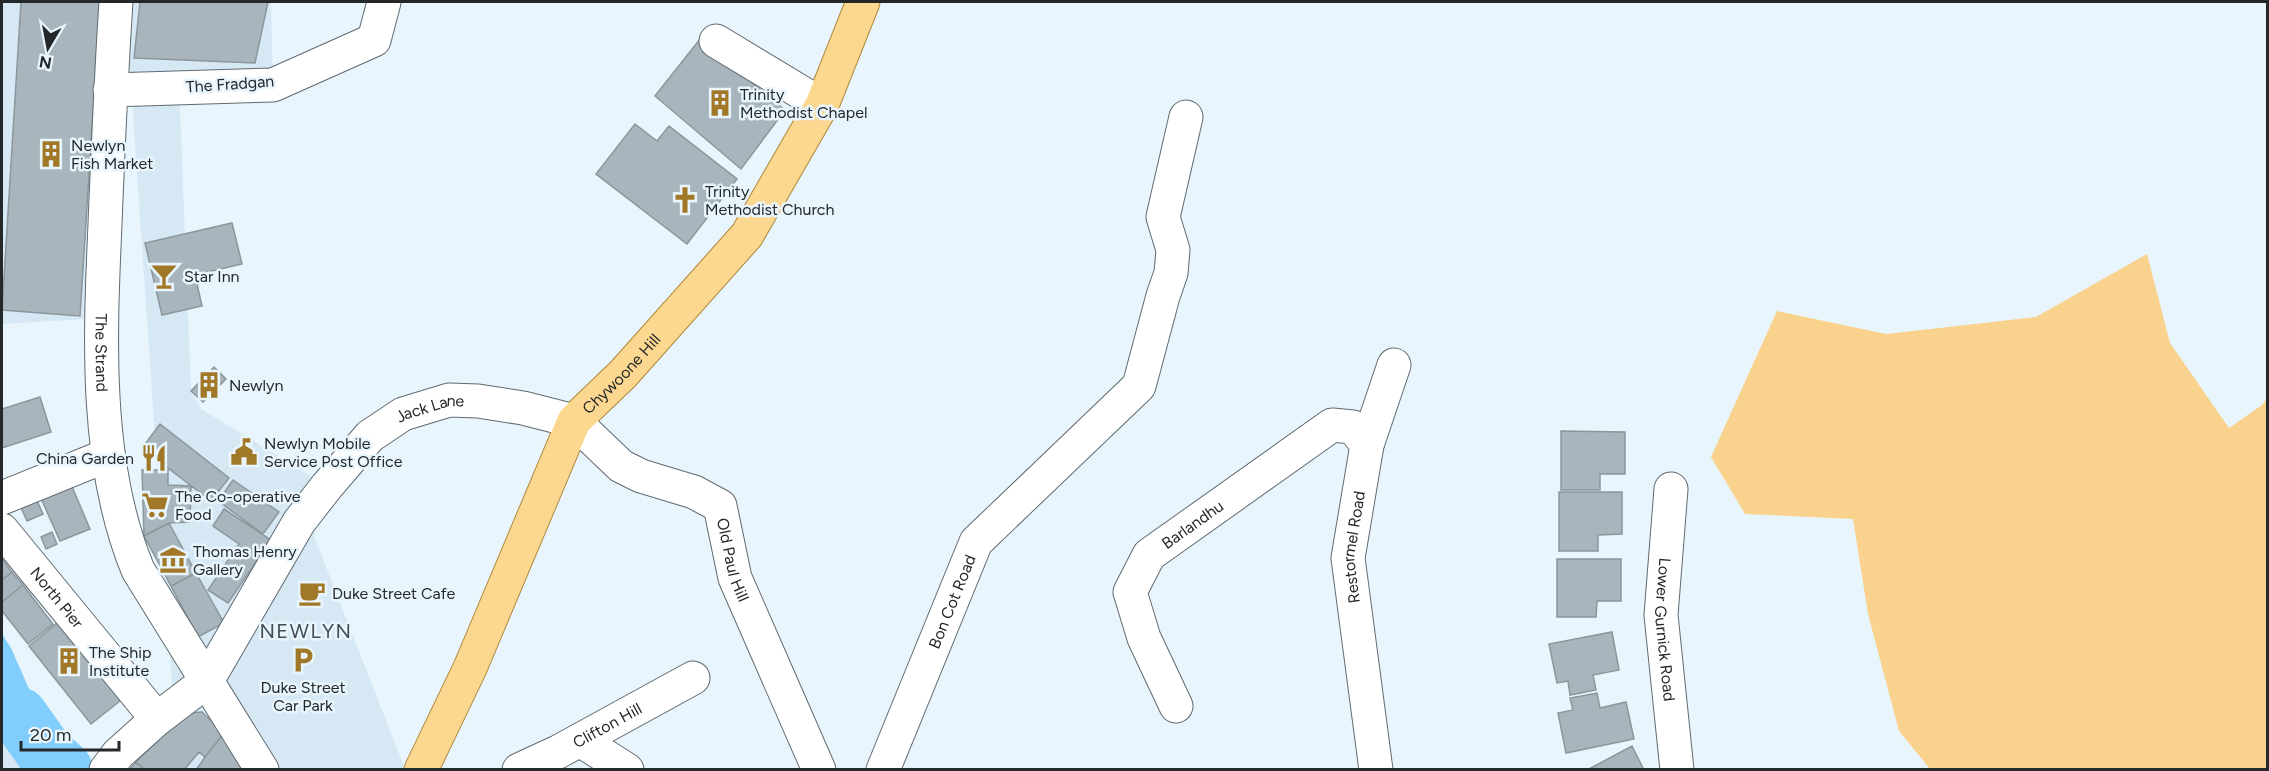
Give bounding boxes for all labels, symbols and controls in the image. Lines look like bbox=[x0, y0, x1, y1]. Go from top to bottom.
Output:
north arrow bbox=[18, 18, 78, 78]
text: N bbox=[38, 52, 53, 73]
street label: The Fradgan bbox=[185, 71, 275, 97]
place label: Trinity Methodist Chapel bbox=[740, 85, 867, 122]
building icon: Trinity Methodist Chapel bbox=[705, 88, 735, 118]
place label: Newlyn Fish Market bbox=[71, 136, 153, 173]
building icon: Newlyn Fish Market bbox=[36, 139, 66, 169]
place label: Trinity Methodist Church bbox=[705, 182, 835, 219]
church icon: Trinity Methodist Church bbox=[670, 185, 700, 215]
bar icon: Star Inn bbox=[149, 261, 179, 291]
place label: Star Inn bbox=[184, 267, 240, 286]
street label: The Strand bbox=[92, 313, 112, 392]
street label: Chywoone Hill bbox=[578, 330, 664, 418]
building icon: Newlyn bbox=[194, 370, 224, 400]
place label: Newlyn bbox=[229, 376, 283, 395]
street label: Jack Lane bbox=[391, 390, 465, 426]
place label: Newlyn Mobile Service Post Office bbox=[264, 434, 403, 471]
public building icon: Newlyn Mobile Service Post Office bbox=[229, 437, 259, 467]
restaurant icon: China Garden bbox=[139, 443, 169, 473]
place label: China Garden bbox=[36, 449, 134, 468]
place label: The Co-operative Food bbox=[175, 487, 301, 524]
street label: Restormel Road bbox=[1338, 489, 1369, 605]
supermarket icon: The Co-operative Food bbox=[140, 490, 170, 520]
street label: Barlandhu bbox=[1158, 496, 1227, 553]
street label: Old Paul Hill bbox=[713, 516, 754, 604]
place label: Thomas Henry Gallery bbox=[193, 542, 297, 579]
museum icon: Thomas Henry Gallery bbox=[158, 545, 188, 575]
street label: Bon Cot Road bbox=[924, 552, 979, 651]
street label: Lower Gurnick Road bbox=[1651, 557, 1679, 702]
street label: North Pier bbox=[27, 563, 88, 632]
cafe icon: Duke Street Cafe bbox=[297, 578, 327, 608]
place label: Duke Street Cafe bbox=[332, 584, 456, 603]
district label: NEWLYN bbox=[259, 619, 353, 643]
place label: The Ship Institute bbox=[89, 643, 151, 680]
parking icon: Duke Street Car Park bbox=[288, 645, 318, 675]
building icon: The Ship Institute bbox=[54, 646, 84, 676]
place label: Duke Street Car Park bbox=[260, 678, 346, 715]
street label: Clifton Hill bbox=[569, 699, 645, 752]
scale bar bbox=[21, 714, 118, 752]
text: 20 m bbox=[30, 724, 71, 746]

